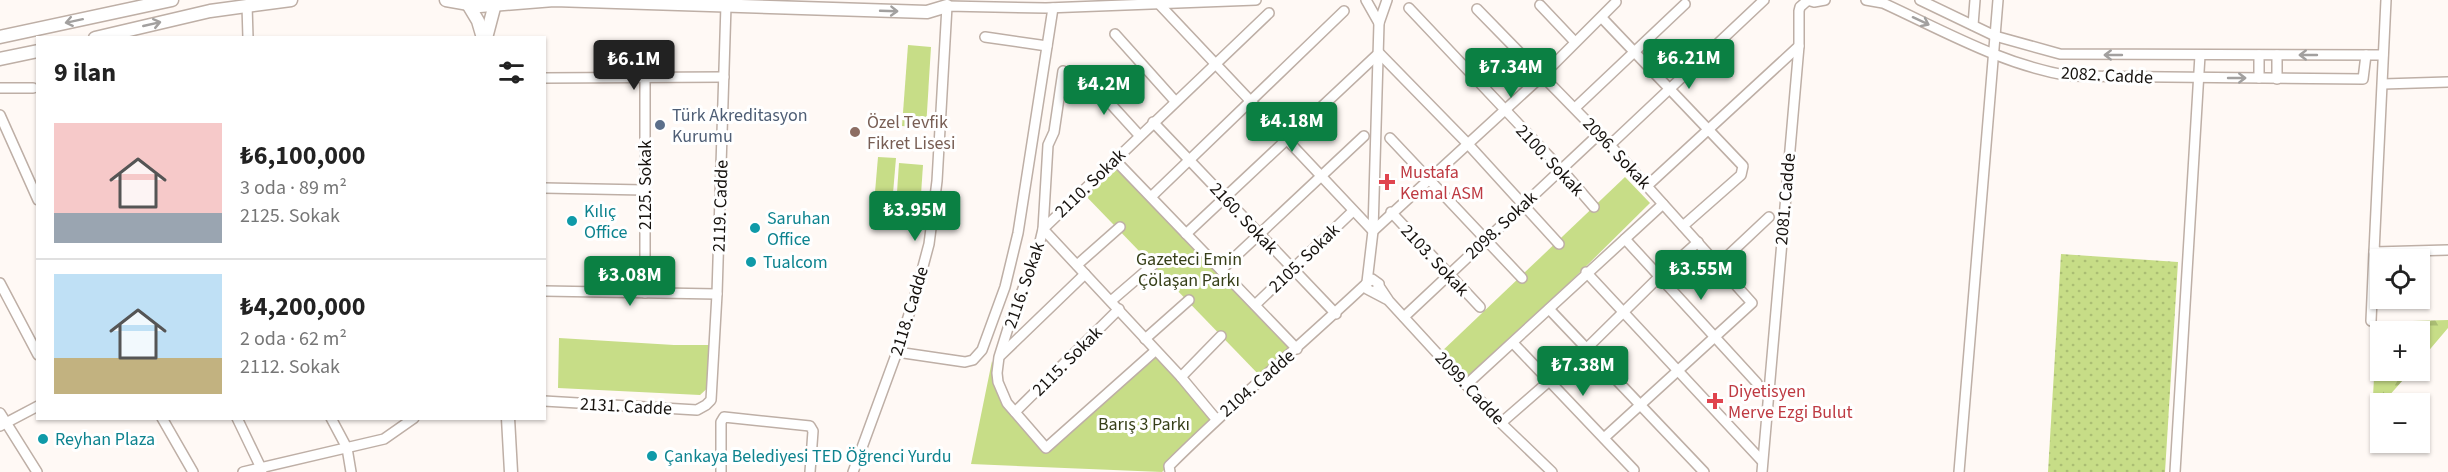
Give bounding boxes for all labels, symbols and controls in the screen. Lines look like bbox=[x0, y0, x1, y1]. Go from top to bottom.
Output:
one-way arrow bbox=[879, 5, 899, 17]
one-way arrow bbox=[1911, 15, 1929, 27]
one-way arrow bbox=[65, 16, 84, 27]
one-way arrow bbox=[142, 18, 161, 30]
pin: ₺6.21M bbox=[1640, 39, 1738, 90]
pin: ₺6.1M bbox=[592, 40, 676, 91]
text: ₺6.21M bbox=[1657, 44, 1721, 72]
text: ₺6.1M bbox=[608, 45, 660, 73]
pin: ₺7.34M bbox=[1462, 48, 1560, 99]
one-way arrow bbox=[2103, 49, 2123, 61]
one-way arrow bbox=[2298, 49, 2318, 61]
text: ₺7.34M bbox=[1479, 53, 1543, 81]
text: 9 ilan bbox=[54, 54, 116, 91]
icon: filters bbox=[495, 56, 528, 89]
street label: 2082. Cadde bbox=[2060, 61, 2154, 90]
pin: ₺4.2M bbox=[1062, 65, 1146, 116]
text: ₺4.2M bbox=[1078, 70, 1130, 98]
one-way arrow bbox=[2227, 72, 2247, 84]
pin: ₺4.18M bbox=[1243, 102, 1341, 153]
place label: Türk Akreditasyon Kurumu bbox=[672, 103, 808, 149]
text: ₺4.18M bbox=[1260, 107, 1324, 135]
place label: Özel Tevfik Fikret Lisesi bbox=[867, 110, 955, 156]
street label: 2096. Sokak bbox=[1577, 112, 1657, 195]
marker: Türk Akreditasyon Kurumu bbox=[653, 118, 667, 132]
street label: 2100. Sokak bbox=[1510, 119, 1590, 202]
marker: Özel Tevfik Fikret Lisesi bbox=[848, 125, 862, 139]
text: ₺6,100,000 bbox=[240, 137, 365, 174]
street label: 2125. Sokak bbox=[633, 140, 658, 230]
street label: 2110. Sokak bbox=[1049, 143, 1131, 224]
icon: home bbox=[102, 147, 174, 219]
street label: 2081. Cadde bbox=[1769, 152, 1802, 246]
street label: 2119. Cadde bbox=[706, 159, 735, 252]
place label: Mustafa Kemal ASM bbox=[1400, 160, 1484, 206]
marker: Mustafa Kemal ASM bbox=[1378, 173, 1396, 191]
text: 3 oda · 89 m² bbox=[240, 174, 347, 202]
street label: 2160. Sokak bbox=[1204, 177, 1284, 260]
street label: 2098. Sokak bbox=[1460, 185, 1543, 265]
pin: ₺3.95M bbox=[866, 191, 964, 242]
text: ₺3.95M bbox=[883, 196, 947, 224]
place label: Kılıç Office bbox=[584, 199, 628, 245]
text: 2125. Sokak bbox=[240, 202, 340, 230]
place label: Saruhan Office bbox=[767, 206, 830, 252]
marker: Kılıç Office bbox=[565, 214, 579, 228]
street label: 2105. Sokak bbox=[1263, 218, 1345, 299]
street label: 2103. Sokak bbox=[1395, 219, 1475, 302]
marker: Saruhan Office bbox=[748, 221, 762, 235]
street label: 2116. Sokak bbox=[998, 238, 1051, 332]
park label: Gazeteci Emin Çölaşan Parkı bbox=[1136, 247, 1242, 293]
map controls bbox=[2370, 249, 2430, 453]
button: locate bbox=[2370, 249, 2430, 309]
place label: Tualcom bbox=[763, 250, 828, 275]
pin: ₺3.55M bbox=[1652, 250, 1750, 301]
marker: Tualcom bbox=[744, 255, 758, 269]
text: ₺3.55M bbox=[1669, 255, 1733, 283]
pin: ₺3.08M bbox=[581, 256, 679, 307]
text: ₺3.08M bbox=[598, 261, 662, 289]
street label: 2118. Cadde bbox=[884, 263, 935, 359]
text: ₺4,200,000 bbox=[240, 288, 365, 325]
icon: home bbox=[102, 298, 174, 370]
street label: 2115. Sokak bbox=[1027, 321, 1108, 402]
button: + bbox=[2370, 321, 2430, 381]
text: 2 oda · 62 m² bbox=[240, 325, 347, 353]
street label: 2104. Cadde bbox=[1214, 344, 1300, 423]
street label: 2099. Cadde bbox=[1429, 346, 1510, 431]
pin: ₺7.38M bbox=[1534, 346, 1632, 397]
text: ₺7.38M bbox=[1551, 351, 1615, 379]
text: 2112. Sokak bbox=[240, 353, 340, 381]
place label: Diyetisyen Merve Ezgi Bulut bbox=[1728, 379, 1853, 425]
street label: 2131. Cadde bbox=[579, 392, 673, 421]
marker: Diyetisyen Merve Ezgi Bulut bbox=[1706, 392, 1724, 410]
button: − bbox=[2370, 393, 2430, 453]
park label: Barış 3 Parkı bbox=[1098, 412, 1190, 437]
place label: Reyhan Plaza bbox=[55, 427, 155, 452]
marker: Reyhan Plaza bbox=[36, 432, 50, 446]
place label: Çankaya Belediyesi TED Öğrenci Yurdu bbox=[664, 444, 952, 469]
marker: Çankaya Belediyesi TED Öğrenci Yurdu bbox=[645, 449, 659, 463]

